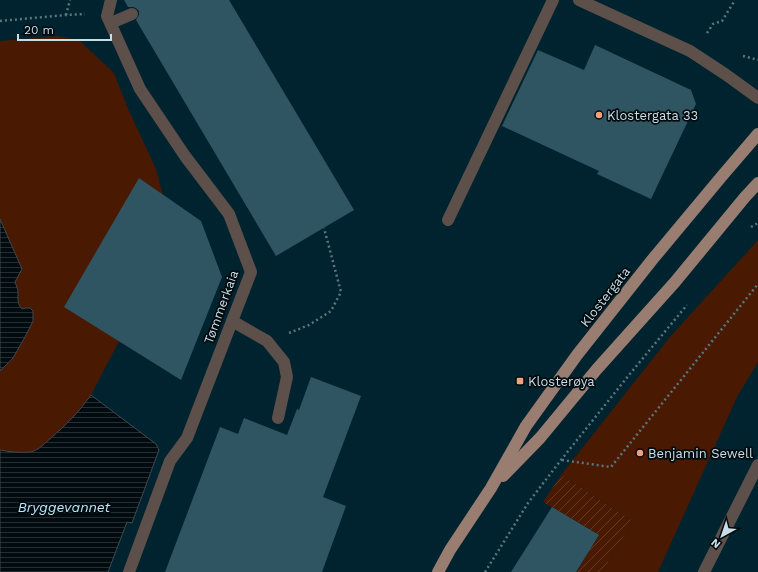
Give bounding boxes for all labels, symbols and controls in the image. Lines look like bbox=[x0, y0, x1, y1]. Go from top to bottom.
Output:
scale bar bbox=[18, 16, 111, 42]
text: 20 m bbox=[24, 23, 54, 37]
place label: Klostergata 33 bbox=[607, 108, 698, 123]
marker: Klostergata 33 bbox=[594, 110, 604, 120]
street label: Klostergata bbox=[577, 264, 633, 330]
street label: Tømmerkaia bbox=[201, 268, 241, 346]
place label: Klosterøya bbox=[528, 374, 595, 389]
marker: Klosterøya bbox=[515, 376, 525, 386]
place label: Benjamin Sewell bbox=[648, 446, 753, 461]
marker: Benjamin Sewell bbox=[635, 448, 645, 458]
water label: Bryggevannet bbox=[18, 499, 111, 515]
north arrow bbox=[702, 516, 742, 556]
text: N bbox=[709, 536, 723, 551]

